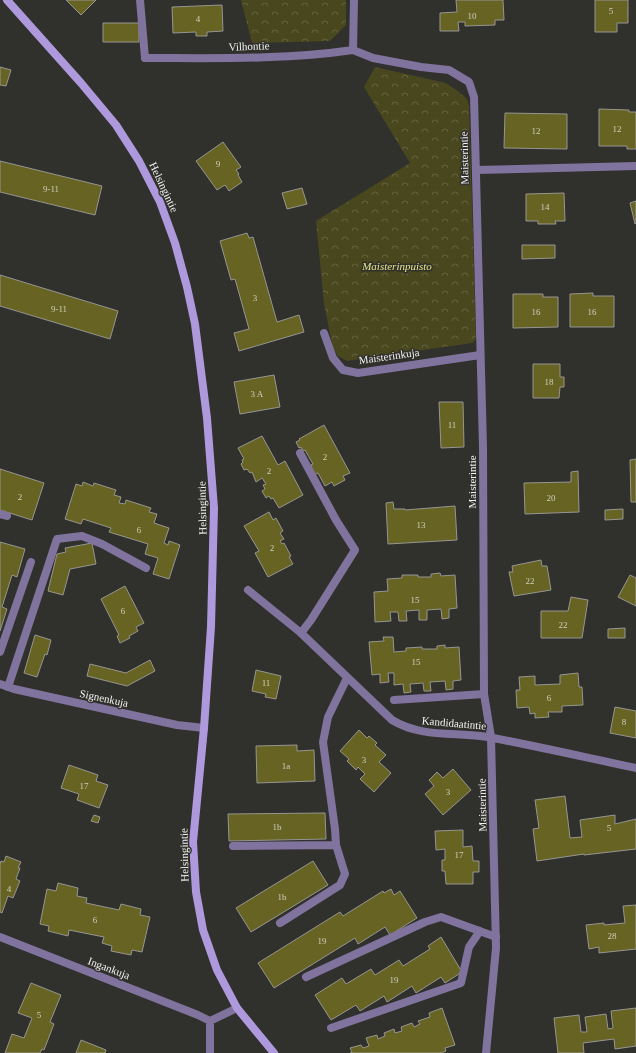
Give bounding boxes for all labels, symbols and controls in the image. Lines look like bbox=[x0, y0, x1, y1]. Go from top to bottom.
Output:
house number: 5 bbox=[609, 6, 614, 16]
house number: 10 bbox=[468, 11, 477, 21]
house number: 4 bbox=[196, 14, 201, 24]
street label: Vilhontie bbox=[228, 39, 270, 53]
house number: 12 bbox=[613, 124, 622, 134]
house number: 12 bbox=[532, 126, 541, 136]
street label: Maisterintie bbox=[458, 131, 470, 185]
house number: 9 bbox=[216, 159, 221, 169]
street label: Helsingintie bbox=[147, 160, 181, 214]
house number: 9-11 bbox=[43, 184, 59, 194]
house number: 14 bbox=[541, 202, 550, 212]
park label: Maisterinpuisto bbox=[361, 260, 432, 272]
house number: 3 bbox=[253, 293, 258, 303]
house number: 9-11 bbox=[51, 304, 67, 314]
house number: 16 bbox=[532, 307, 541, 317]
house number: 16 bbox=[588, 307, 597, 317]
street label: Maisterinkuja bbox=[358, 346, 420, 366]
house number: 18 bbox=[545, 377, 554, 387]
house number: 3 A bbox=[251, 389, 264, 399]
house number: 11 bbox=[448, 420, 456, 430]
house number: 2 bbox=[323, 452, 327, 462]
street label: Maisterintie bbox=[466, 455, 478, 509]
house number: 2 bbox=[267, 466, 271, 476]
street label: Helsingintie bbox=[196, 481, 208, 535]
house number: 2 bbox=[18, 492, 22, 502]
house number: 20 bbox=[547, 493, 556, 503]
house number: 13 bbox=[417, 520, 426, 530]
house number: 6 bbox=[137, 525, 142, 535]
house number: 2 bbox=[270, 543, 274, 553]
house number: 22 bbox=[526, 576, 535, 586]
house number: 15 bbox=[411, 595, 420, 605]
house number: 6 bbox=[121, 606, 126, 616]
house number: 22 bbox=[559, 620, 568, 630]
house number: 15 bbox=[412, 657, 421, 667]
house number: 11 bbox=[262, 678, 270, 688]
street label: Signenkuja bbox=[79, 687, 130, 709]
house number: 6 bbox=[547, 693, 552, 703]
street label: Kandidaatintie bbox=[421, 714, 487, 732]
house number: 8 bbox=[622, 717, 627, 727]
house number: 3 bbox=[362, 755, 367, 765]
house number: 1a bbox=[282, 761, 290, 771]
street label: Maisterintie bbox=[476, 778, 488, 832]
house number: 17 bbox=[80, 781, 89, 791]
house number: 3 bbox=[446, 787, 451, 797]
house number: 1b bbox=[273, 822, 282, 832]
house number: 5 bbox=[607, 823, 612, 833]
street label: Helsingintie bbox=[178, 828, 190, 882]
house number: 17 bbox=[455, 850, 464, 860]
house number: 4 bbox=[7, 884, 12, 894]
house number: 1b bbox=[278, 892, 287, 902]
house number: 6 bbox=[93, 915, 98, 925]
house number: 28 bbox=[608, 931, 617, 941]
house number: 19 bbox=[318, 936, 327, 946]
street label: Ingankuja bbox=[86, 955, 132, 982]
house number: 19 bbox=[390, 975, 399, 985]
house number: 5 bbox=[37, 1010, 42, 1020]

